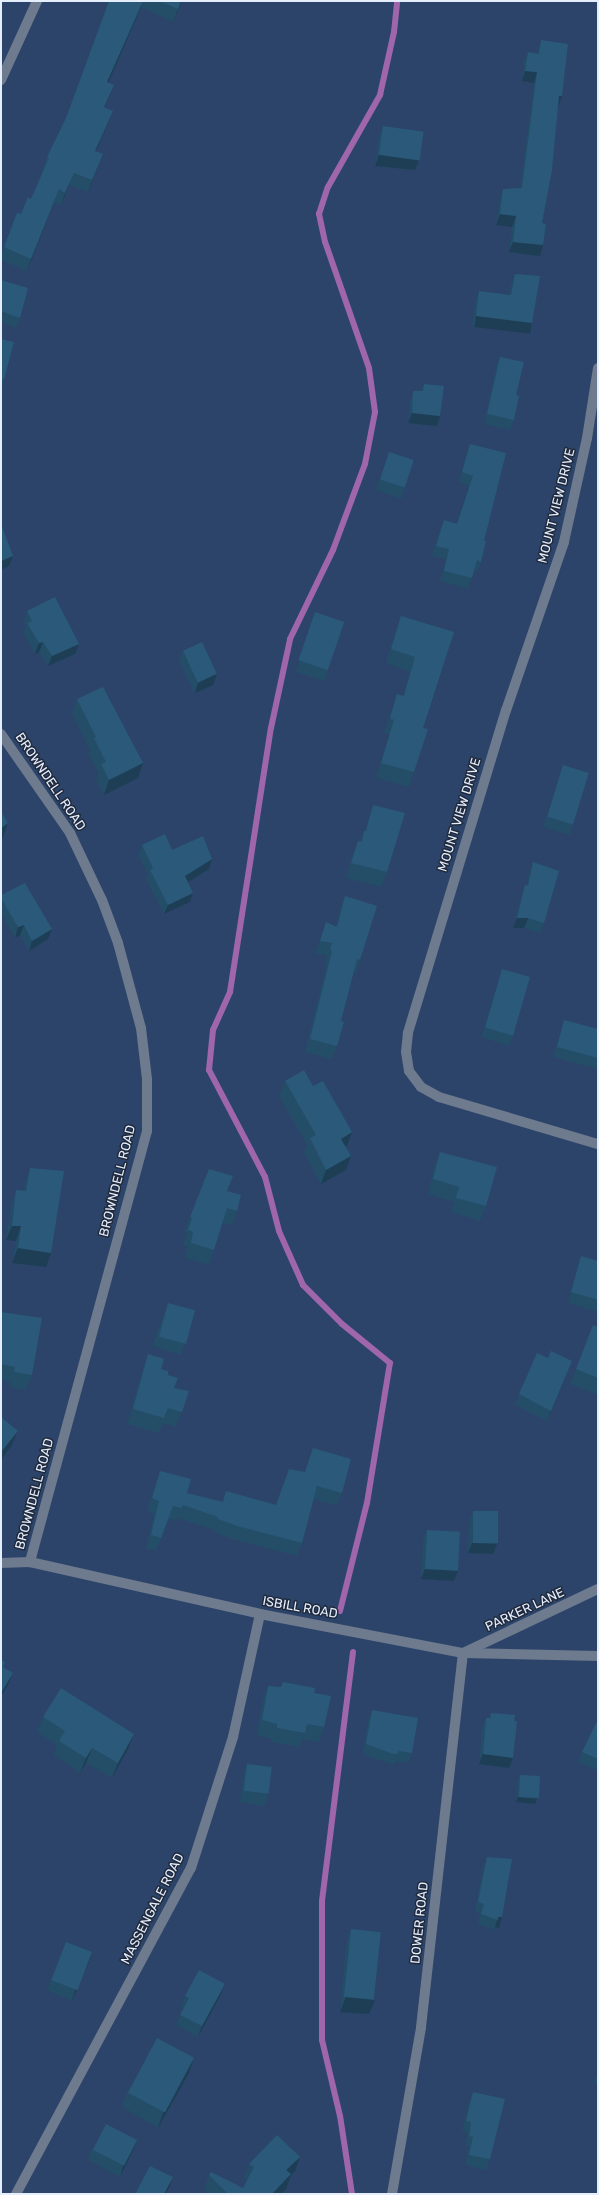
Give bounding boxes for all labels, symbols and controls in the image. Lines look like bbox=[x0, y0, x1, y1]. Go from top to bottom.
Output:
street label: MOUNT VIEW DRIVE bbox=[535, 446, 579, 566]
street label: BROWNDELL ROAD bbox=[11, 730, 89, 834]
street label: MOUNT VIEW DRIVE bbox=[435, 756, 485, 874]
street label: BROWNDELL ROAD bbox=[97, 1123, 139, 1239]
street label: BROWNDELL ROAD bbox=[13, 1437, 57, 1551]
street label: PARKER LANE bbox=[483, 1585, 567, 1635]
street label: ISBILL ROAD bbox=[261, 1594, 339, 1622]
street label: MASSENGALE ROAD bbox=[118, 1851, 188, 1967]
street label: DOWER ROAD bbox=[408, 1881, 432, 1965]

